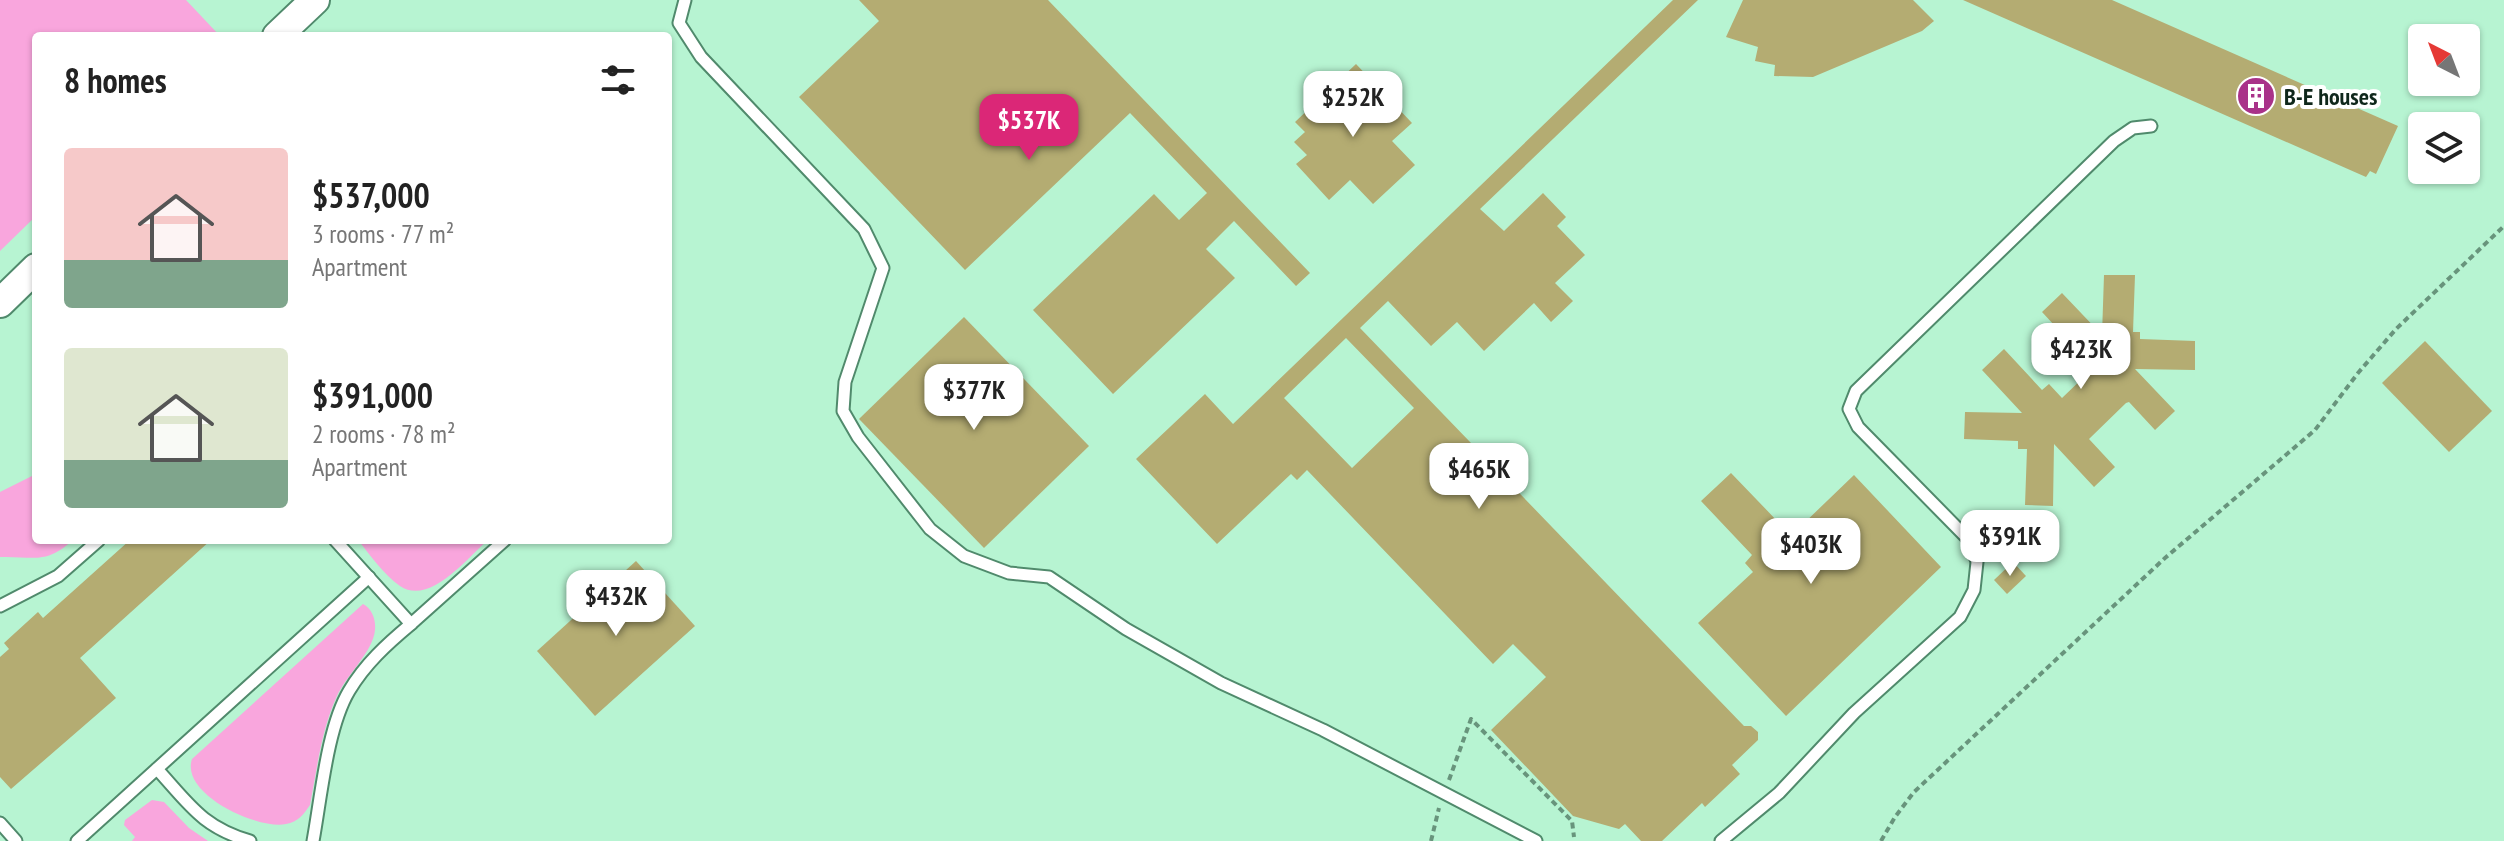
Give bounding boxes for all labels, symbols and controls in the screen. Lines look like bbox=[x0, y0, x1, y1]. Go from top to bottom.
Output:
north arrow bbox=[2408, 24, 2480, 96]
map controls bbox=[2408, 24, 2480, 184]
text: 8 homes bbox=[64, 58, 167, 102]
icon: filters bbox=[596, 58, 640, 102]
pin: $252K bbox=[1297, 71, 1409, 139]
building icon: B-E houses bbox=[2235, 75, 2277, 117]
text: $252K bbox=[1321, 80, 1385, 113]
place label: B-E houses bbox=[2284, 81, 2377, 112]
pin: $537K bbox=[973, 94, 1085, 162]
text: $537K bbox=[997, 103, 1061, 136]
button: layers bbox=[2408, 112, 2480, 184]
text: $537,000 bbox=[312, 173, 430, 217]
icon: home bbox=[128, 180, 224, 276]
text: 3 rooms · 77 m² bbox=[312, 217, 454, 250]
text: Apartment bbox=[312, 250, 407, 283]
pin: $423K bbox=[2025, 323, 2137, 391]
text: $423K bbox=[2049, 332, 2113, 365]
pin: $377K bbox=[918, 364, 1030, 432]
text: $391,000 bbox=[312, 373, 433, 417]
text: $377K bbox=[942, 373, 1006, 406]
icon: home bbox=[128, 380, 224, 476]
text: 2 rooms · 78 m² bbox=[312, 417, 456, 450]
pin: $465K bbox=[1423, 443, 1535, 511]
text: Apartment bbox=[312, 450, 407, 483]
text: $465K bbox=[1447, 452, 1511, 485]
pin: $391K bbox=[1954, 510, 2066, 578]
pin: $403K bbox=[1755, 518, 1867, 586]
text: $391K bbox=[1978, 519, 2042, 552]
text: $403K bbox=[1779, 527, 1843, 560]
pin: $432K bbox=[560, 570, 672, 638]
text: $432K bbox=[584, 579, 648, 612]

